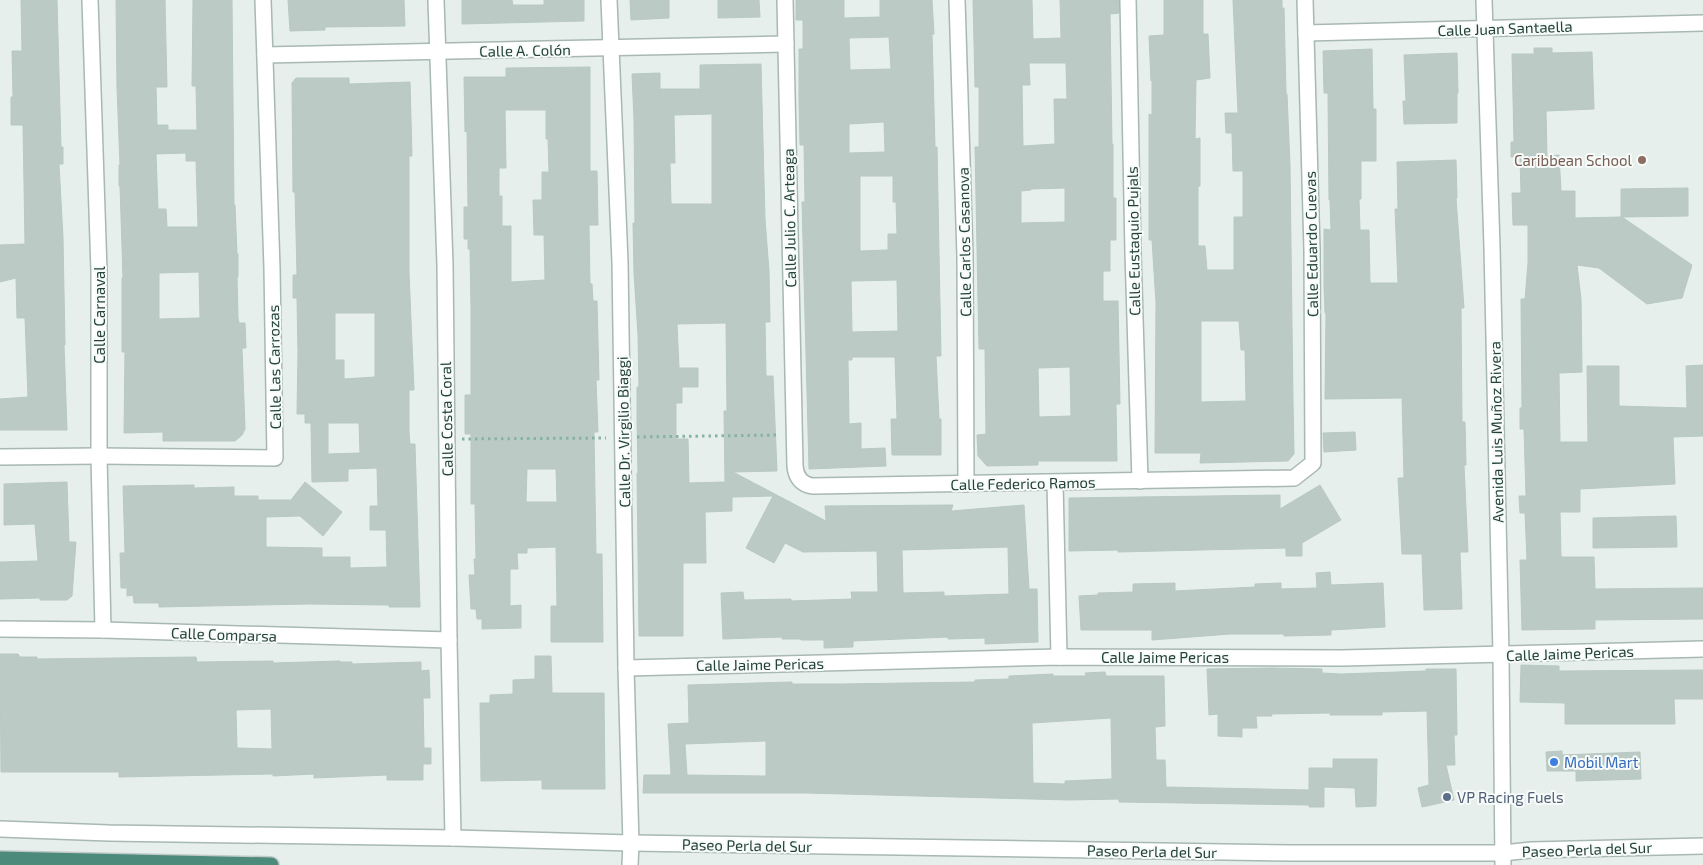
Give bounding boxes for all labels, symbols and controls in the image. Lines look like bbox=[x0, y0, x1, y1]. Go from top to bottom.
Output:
street label: Calle Juan Santaella bbox=[1437, 17, 1573, 39]
street label: Calle A. Colón bbox=[479, 40, 571, 60]
street label: Calle Julio C. Arteaga bbox=[779, 148, 799, 288]
place label: Caribbean School bbox=[1514, 151, 1633, 169]
marker: Caribbean School bbox=[1636, 154, 1648, 166]
street label: Calle Eustaquio Pujals bbox=[1123, 166, 1144, 316]
street label: Calle Carlos Casanova bbox=[954, 167, 974, 317]
street label: Calle Eduardo Cuevas bbox=[1301, 171, 1321, 317]
street label: Calle Carnaval bbox=[90, 266, 108, 364]
street label: Calle Las Carrozas bbox=[264, 305, 284, 429]
street label: Avenida Luis Muñoz Rivera bbox=[1485, 341, 1507, 523]
street label: Calle Dr. Virgilio Biaggi bbox=[613, 356, 633, 508]
street label: Calle Costa Coral bbox=[436, 361, 456, 477]
street label: Calle Federico Ramos bbox=[950, 473, 1096, 493]
street label: Calle Comparsa bbox=[171, 623, 277, 645]
street label: Calle Jaime Pericas bbox=[1506, 642, 1634, 664]
street label: Calle Jaime Pericas bbox=[1101, 648, 1229, 666]
street label: Calle Jaime Pericas bbox=[696, 654, 824, 674]
place label: Mobil Mart bbox=[1564, 753, 1639, 771]
marker: Mobil Mart bbox=[1548, 756, 1560, 768]
place label: VP Racing Fuels bbox=[1457, 788, 1564, 806]
marker: VP Racing Fuels bbox=[1441, 791, 1453, 803]
street label: Paseo Perla del Sur bbox=[682, 835, 812, 855]
street label: Paseo Perla del Sur bbox=[1521, 838, 1653, 860]
street label: Paseo Perla del Sur bbox=[1087, 841, 1217, 861]

